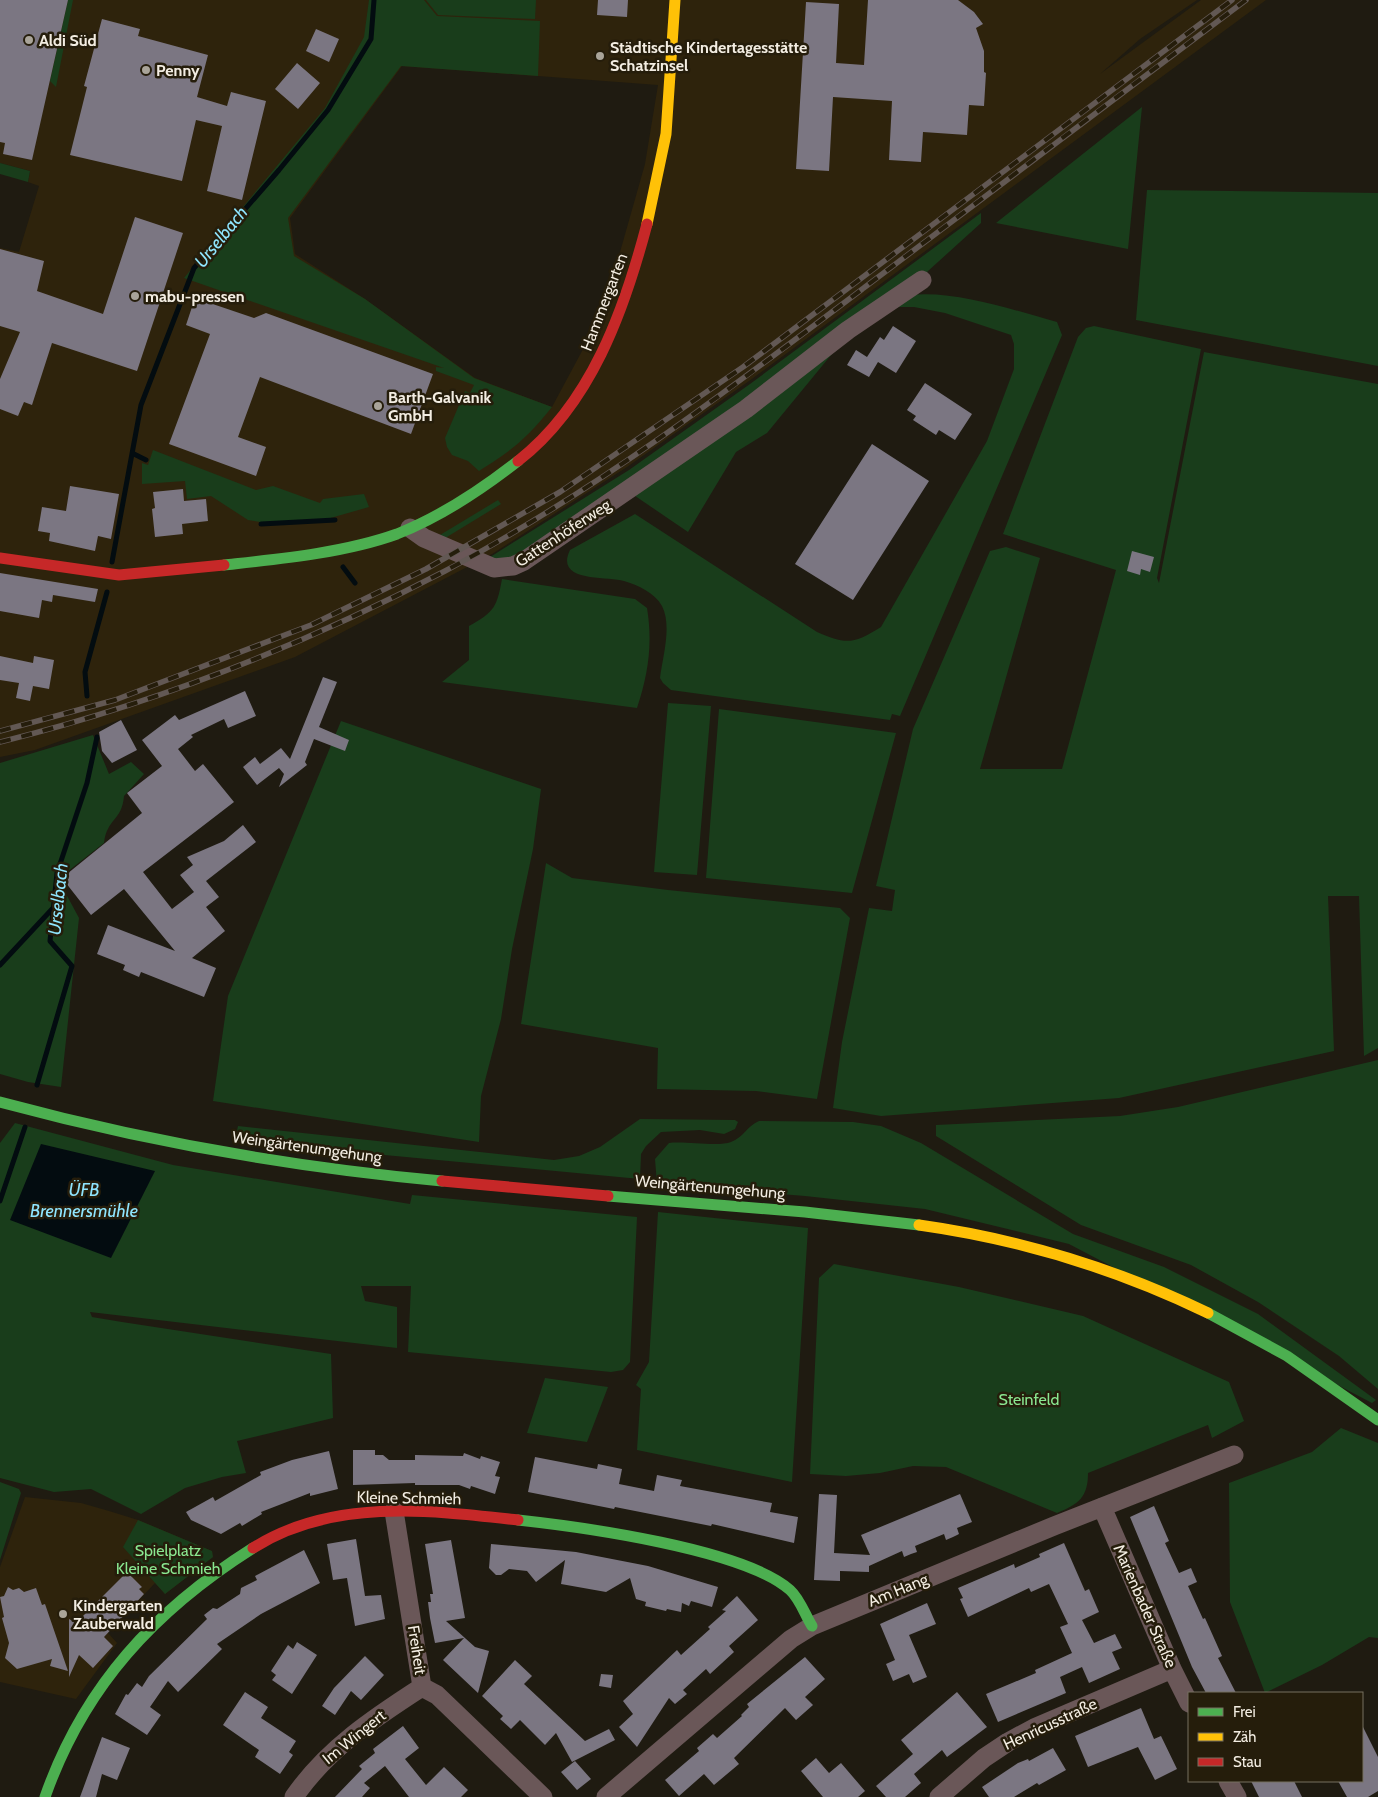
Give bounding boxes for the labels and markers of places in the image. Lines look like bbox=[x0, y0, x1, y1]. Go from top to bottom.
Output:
place label: Aldi Süd bbox=[39, 31, 97, 50]
marker: Aldi Süd bbox=[23, 34, 35, 46]
place label: Städtische Kindertagesstätte Schatzinsel bbox=[610, 38, 807, 75]
marker: Städtische Kindertagesstätte Schatzinsel bbox=[594, 50, 606, 62]
place label: Penny bbox=[156, 61, 200, 80]
marker: Penny bbox=[140, 64, 152, 76]
place label: mabu-pressen bbox=[145, 287, 245, 306]
marker: mabu-pressen bbox=[129, 290, 141, 302]
place label: Barth-Galvanik GmbH bbox=[388, 388, 491, 425]
marker: Barth-Galvanik GmbH bbox=[372, 400, 384, 412]
place label: Kindergarten Zauberwald bbox=[73, 1596, 163, 1633]
marker: Kindergarten Zauberwald bbox=[57, 1608, 69, 1620]

